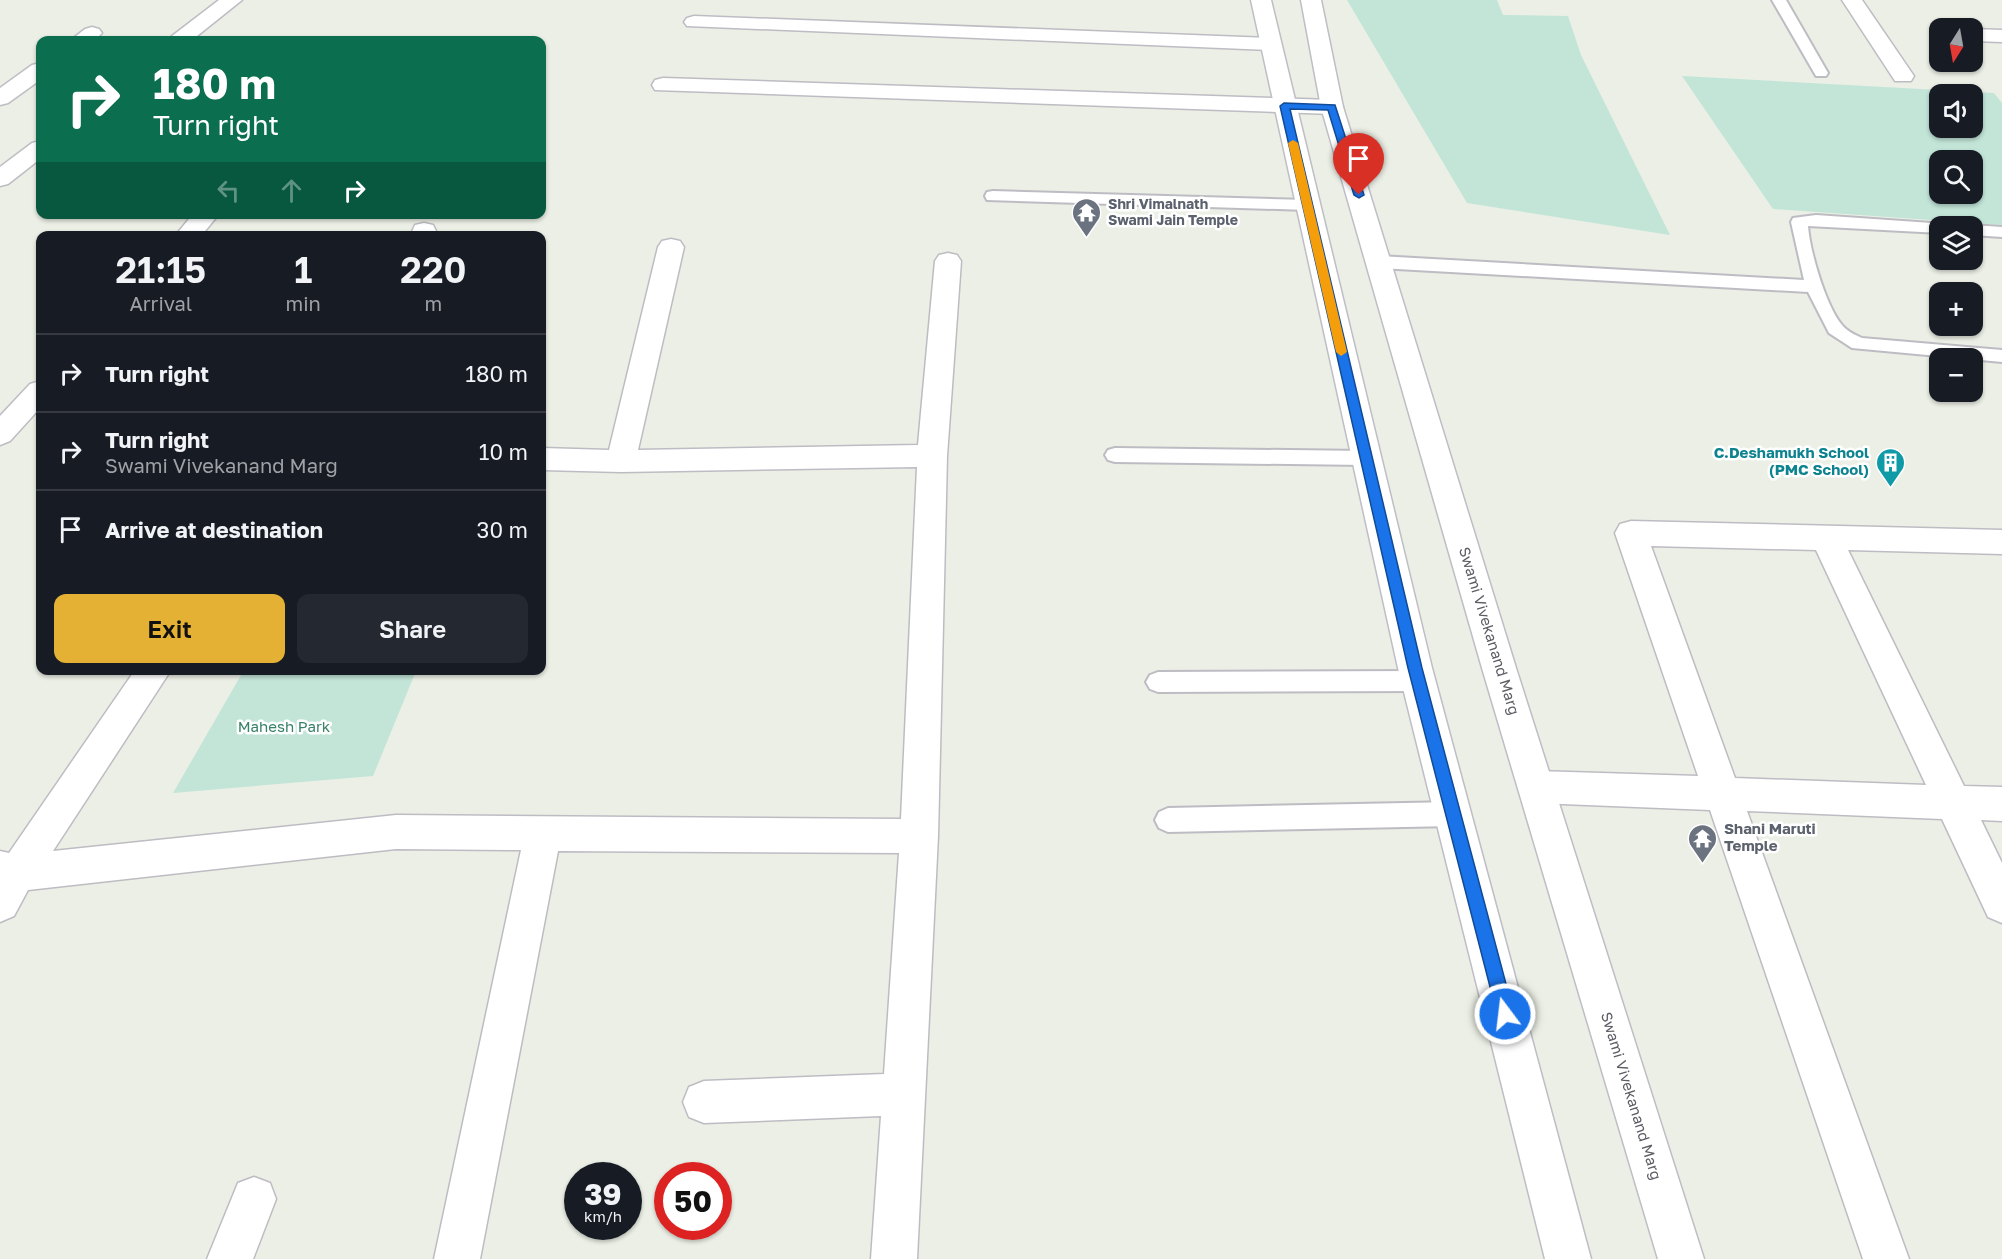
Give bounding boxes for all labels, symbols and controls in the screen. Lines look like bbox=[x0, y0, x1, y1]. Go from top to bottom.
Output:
north arrow bbox=[1929, 18, 1983, 72]
map controls bbox=[1929, 18, 1983, 402]
text: 180 m bbox=[153, 58, 276, 108]
icon: right bbox=[54, 60, 132, 138]
button: sound bbox=[1929, 84, 1983, 138]
text: Turn right bbox=[153, 109, 279, 141]
pin bbox=[1333, 133, 1384, 195]
icon: arrive bbox=[1342, 142, 1375, 175]
button: search bbox=[1929, 150, 1983, 204]
icon: left bbox=[212, 174, 245, 207]
icon: ahead bbox=[275, 174, 308, 207]
icon: right bbox=[338, 174, 371, 207]
place label: Shri Vimalnath Swami Jain Temple bbox=[1108, 195, 1238, 228]
temple icon: Shri Vimalnath Swami Jain Temple bbox=[1071, 196, 1103, 238]
button: layers bbox=[1929, 216, 1983, 270]
text: 21:15 bbox=[115, 248, 206, 291]
text: 1 bbox=[294, 248, 312, 291]
text: 220 bbox=[400, 248, 467, 291]
button: + bbox=[1929, 282, 1983, 336]
text: Arrival bbox=[129, 291, 192, 315]
text: min bbox=[286, 291, 321, 315]
text: m bbox=[425, 291, 442, 315]
button: − bbox=[1929, 348, 1983, 402]
icon: right bbox=[54, 357, 87, 390]
text: Turn right bbox=[105, 360, 209, 387]
text: 180 m bbox=[465, 360, 528, 387]
text: Turn right bbox=[105, 426, 209, 453]
icon: right bbox=[54, 435, 87, 468]
text: 10 m bbox=[479, 438, 528, 465]
place label: C.Deshamukh School (PMC School) bbox=[1714, 443, 1869, 478]
building icon: C.Deshamukh School (PMC School) bbox=[1874, 446, 1906, 488]
text: Swami Vivekanand Marg bbox=[105, 453, 338, 477]
icon: arrive bbox=[54, 513, 87, 546]
text: Arrive at destination bbox=[105, 516, 323, 543]
text: 30 m bbox=[477, 516, 528, 543]
street label: Swami Vivekanand Marg bbox=[1456, 545, 1524, 717]
button: Exit bbox=[54, 594, 285, 663]
button: Share bbox=[297, 594, 528, 663]
park label: Mahesh Park bbox=[238, 717, 331, 735]
place label: Shani Maruti Temple bbox=[1724, 819, 1816, 854]
temple icon: Shani Maruti Temple bbox=[1687, 822, 1719, 864]
position arrow bbox=[1473, 982, 1537, 1046]
street label: Swami Vivekanand Marg bbox=[1598, 1010, 1666, 1182]
speed limit sign: 50 bbox=[654, 1162, 732, 1240]
text: 39 bbox=[584, 1176, 622, 1212]
text: km/h bbox=[584, 1207, 622, 1225]

